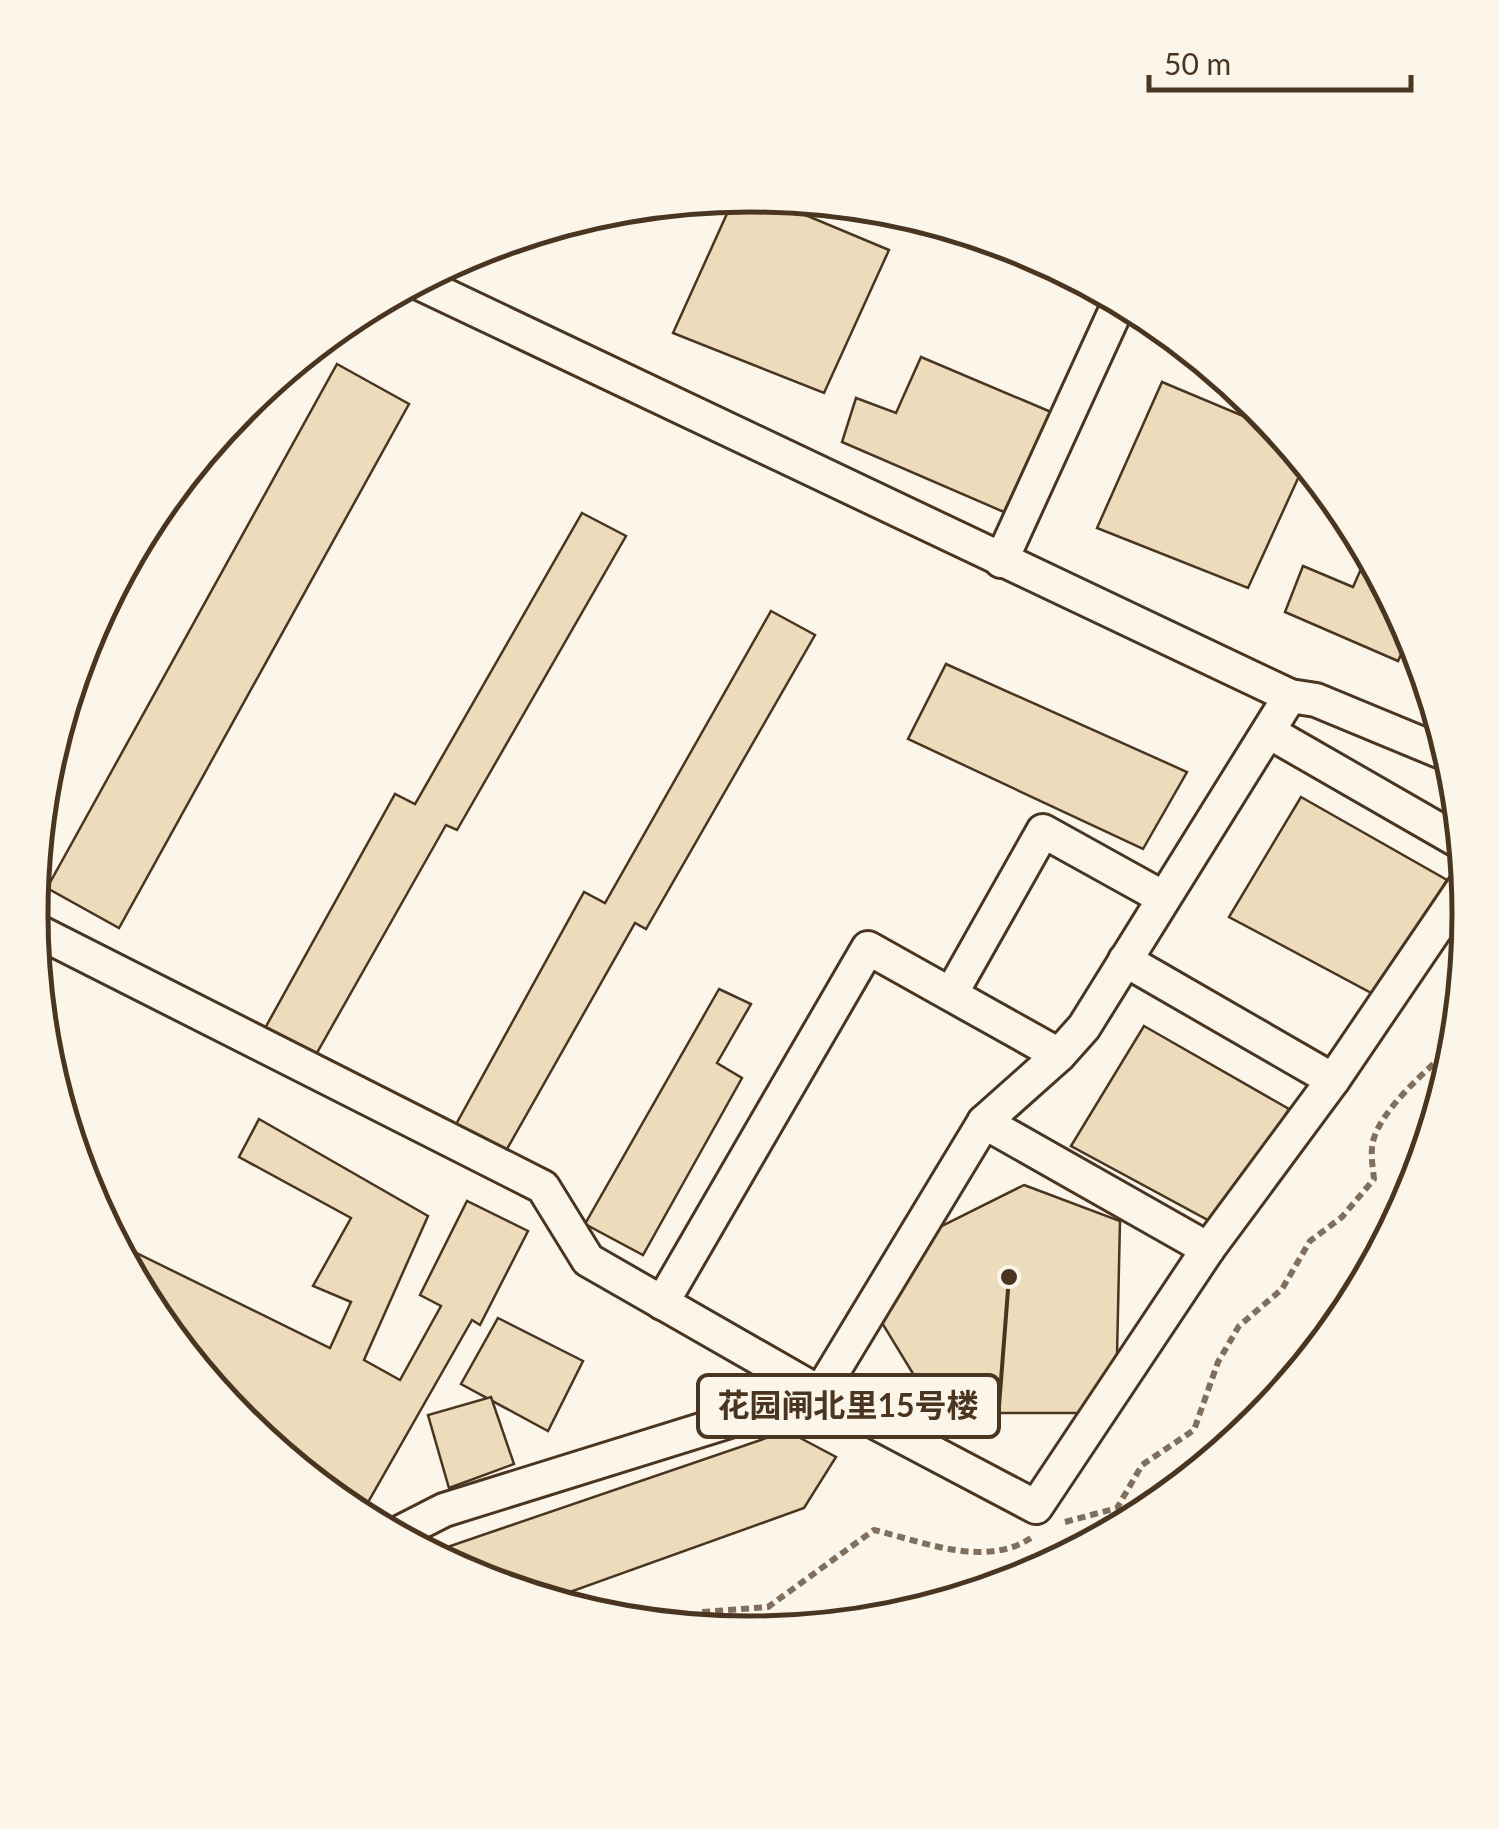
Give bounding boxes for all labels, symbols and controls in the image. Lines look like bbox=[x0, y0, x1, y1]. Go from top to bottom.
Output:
scale bar bbox=[1149, 30, 1412, 92]
text: 50 m bbox=[1164, 45, 1231, 81]
callout: 花园闸北里15号楼 bbox=[698, 1375, 999, 1437]
text: 花园闸北里15号楼 bbox=[717, 1385, 979, 1424]

